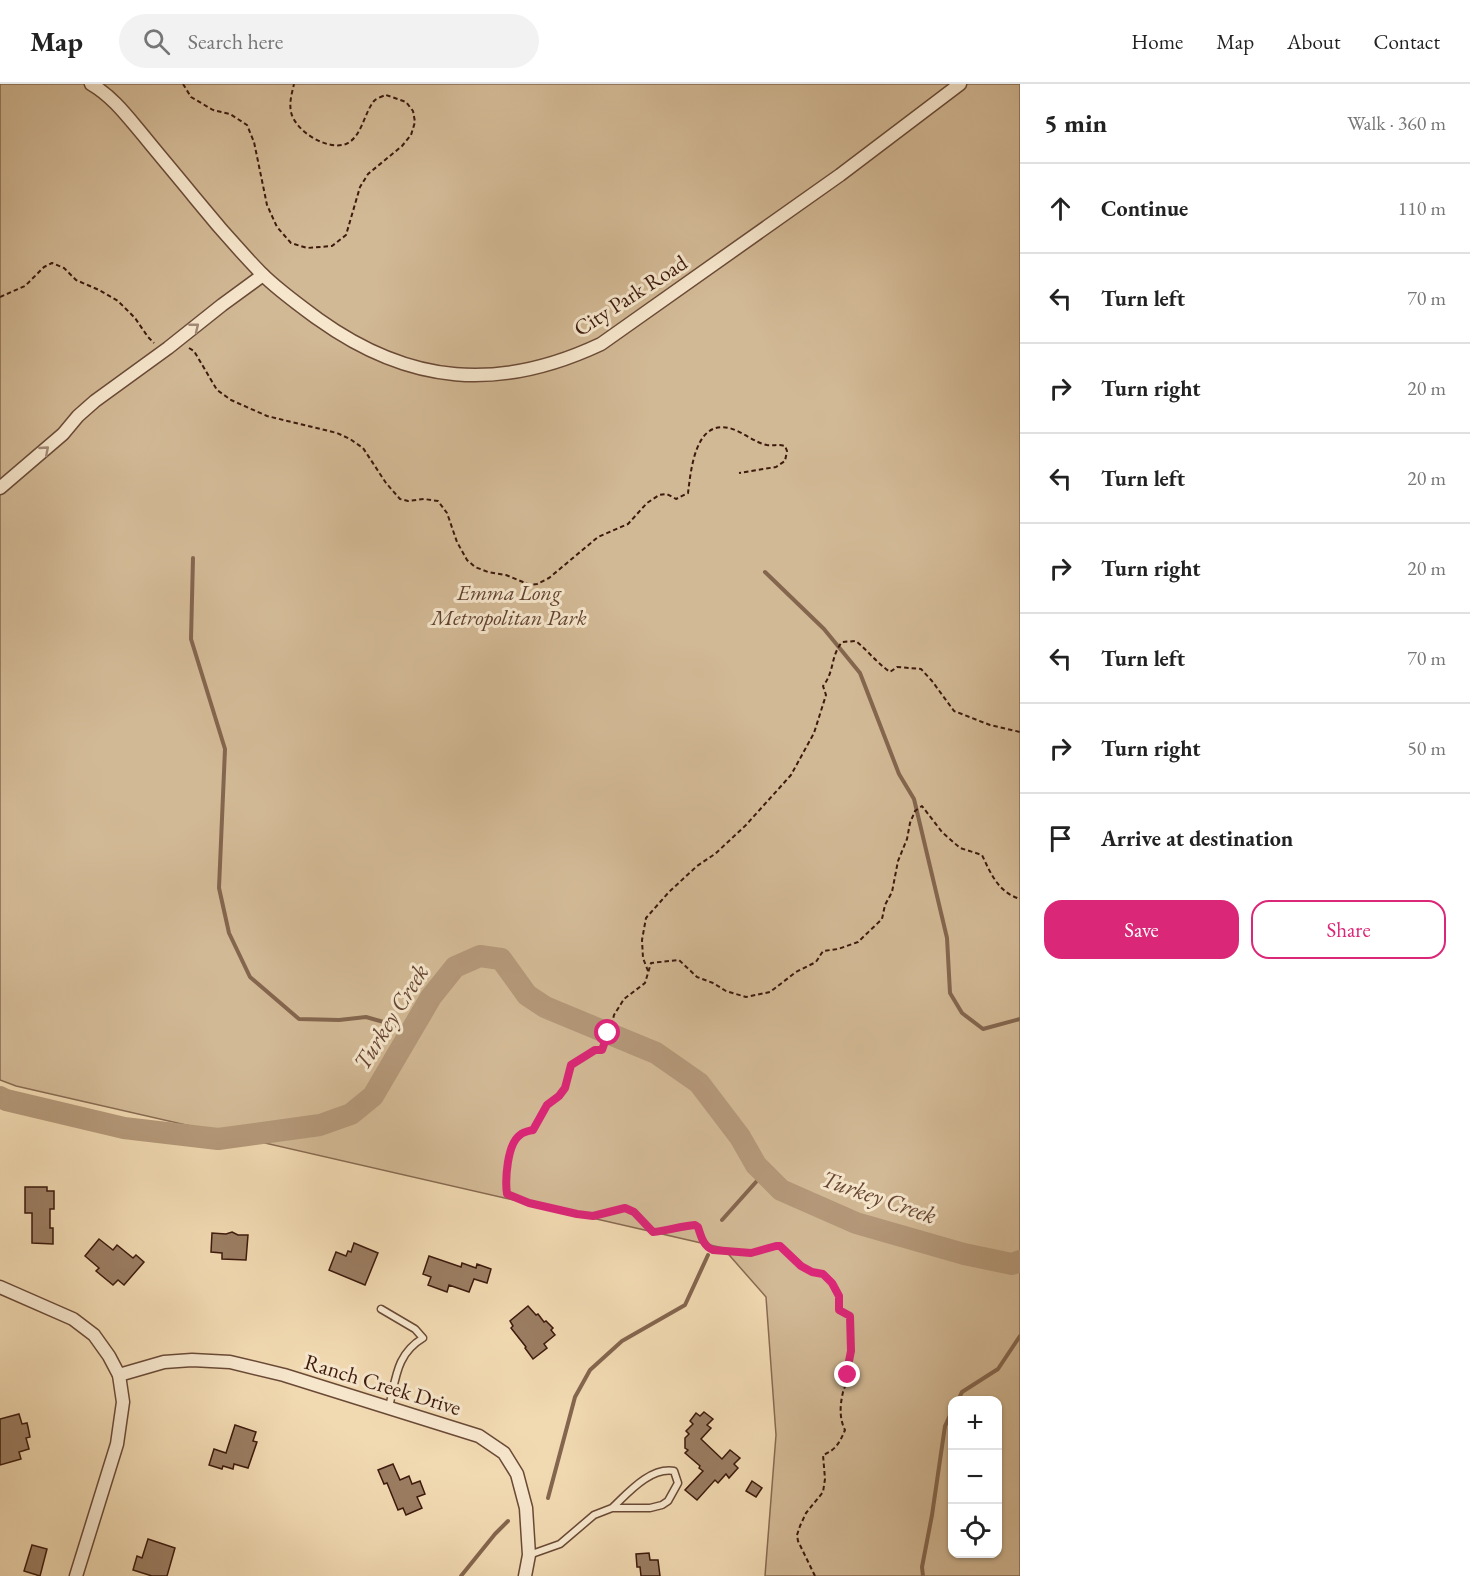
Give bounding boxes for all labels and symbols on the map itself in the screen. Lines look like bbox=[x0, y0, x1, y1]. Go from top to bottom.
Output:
street label: City Park Road bbox=[568, 247, 693, 343]
one-way arrow bbox=[188, 323, 199, 334]
one-way arrow bbox=[38, 446, 49, 457]
park label: Emma Long Metropolitan Park bbox=[429, 578, 587, 632]
water label: Turkey Creek bbox=[346, 958, 435, 1076]
route start bbox=[594, 1019, 620, 1045]
water label: Turkey Creek bbox=[818, 1162, 941, 1231]
street label: Ranch Creek Drive bbox=[301, 1347, 465, 1422]
route end bbox=[834, 1361, 860, 1387]

